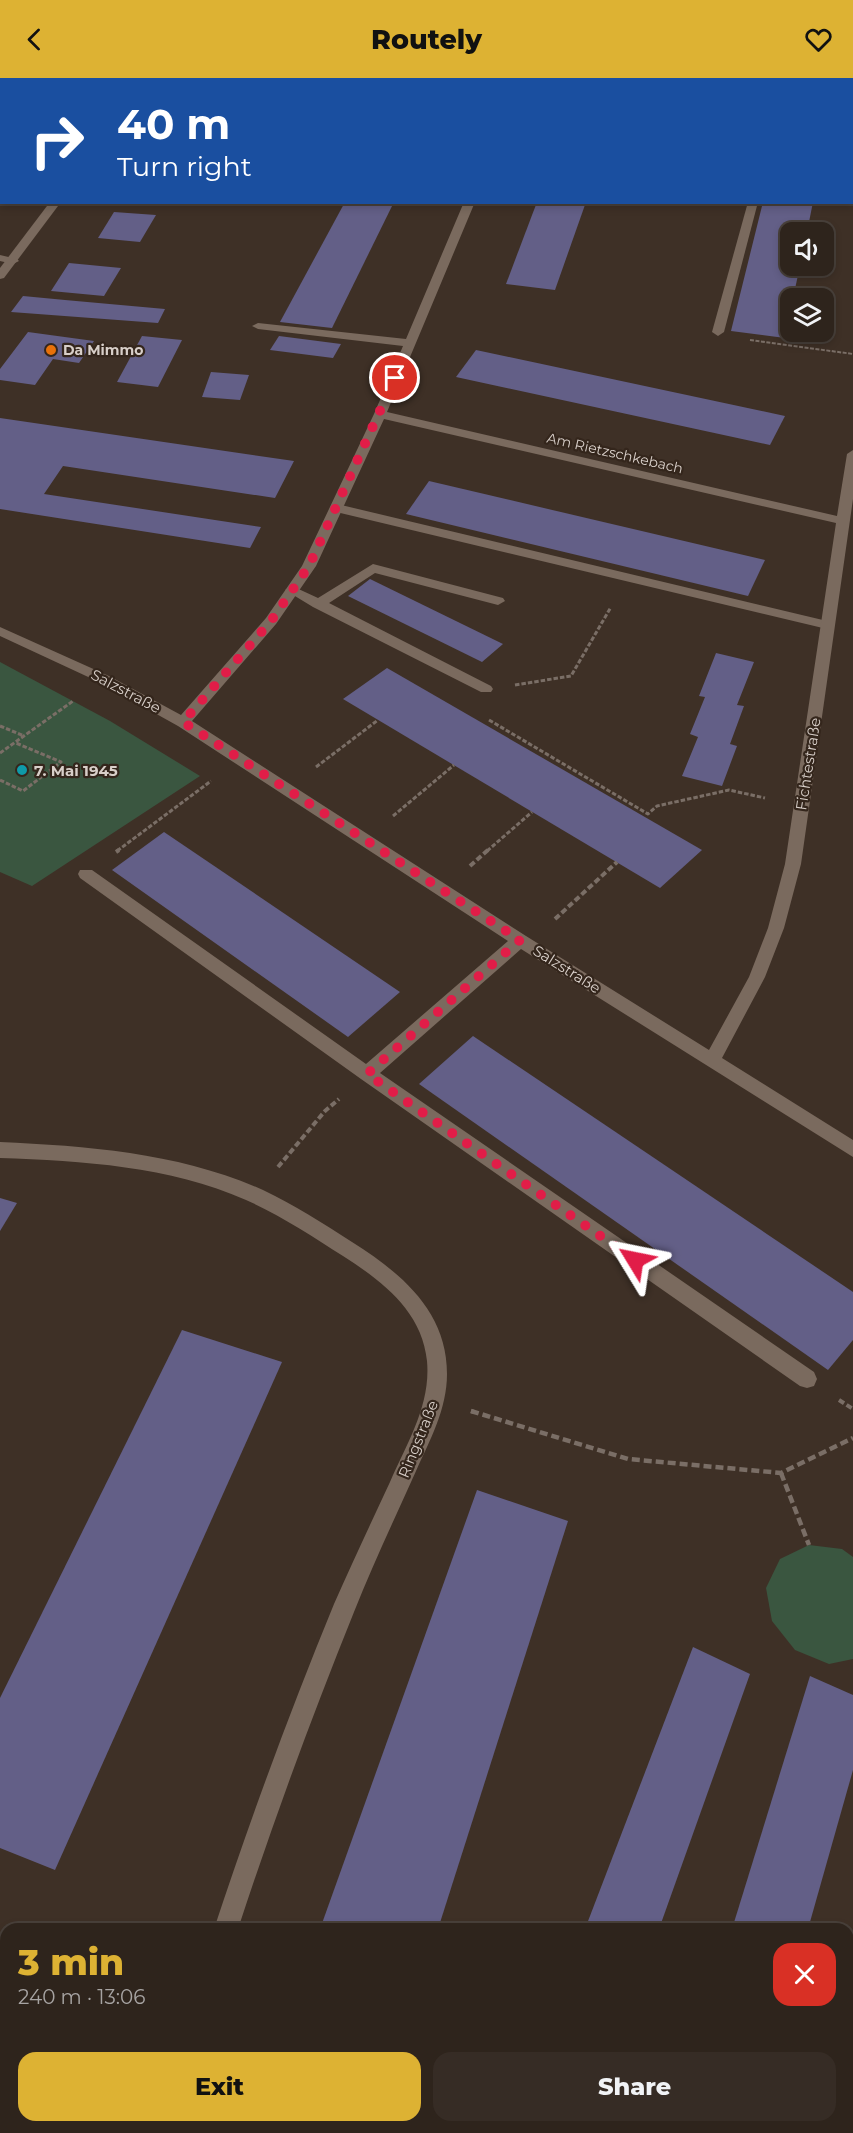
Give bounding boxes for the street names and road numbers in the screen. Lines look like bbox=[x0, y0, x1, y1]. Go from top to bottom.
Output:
street label: Am Rietzschkebach bbox=[545, 429, 685, 477]
street label: Salzstraße bbox=[88, 665, 164, 717]
street label: Fichtestraße bbox=[791, 716, 825, 812]
street label: Salzstraße bbox=[530, 941, 604, 997]
street label: Ringstraße bbox=[394, 1397, 442, 1481]

